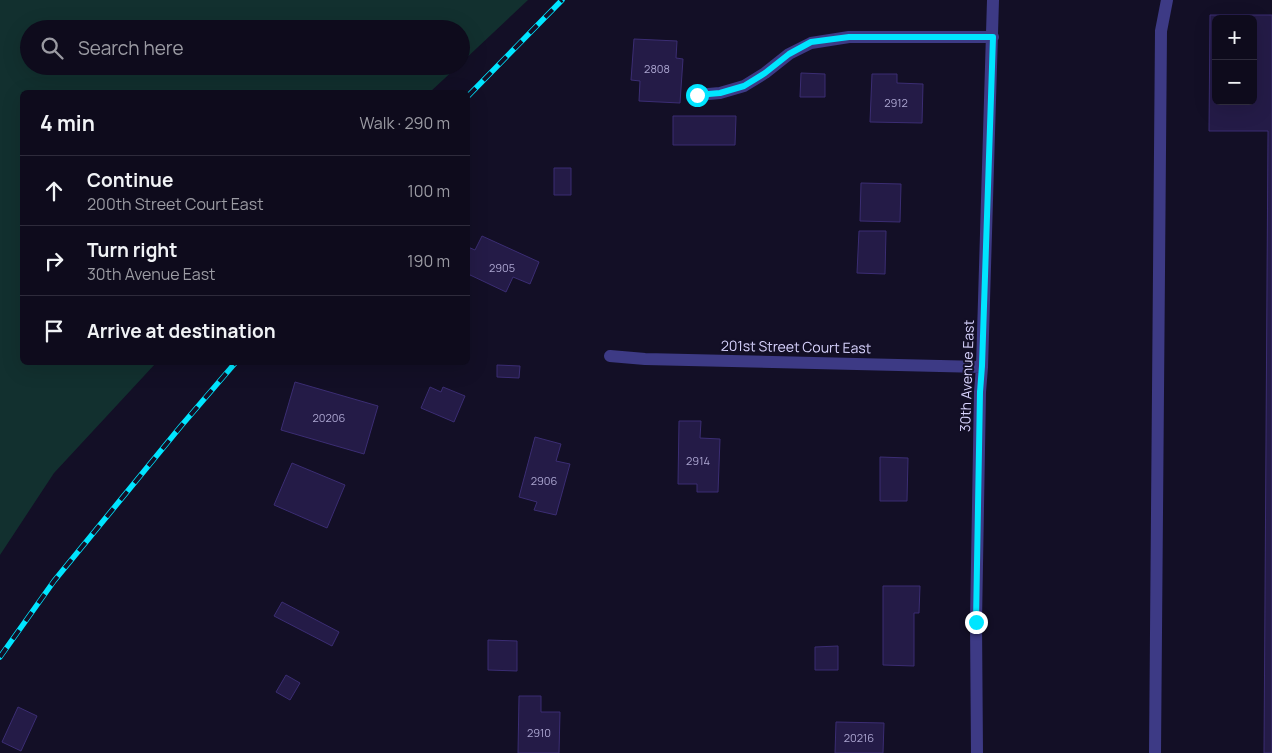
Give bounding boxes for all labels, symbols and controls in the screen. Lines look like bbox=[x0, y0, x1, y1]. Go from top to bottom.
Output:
map controls bbox=[1212, 15, 1257, 105]
button: + bbox=[1212, 15, 1257, 60]
search box bbox=[20, 20, 470, 75]
icon: search bbox=[38, 34, 66, 62]
text: Search here bbox=[78, 35, 184, 61]
button: − bbox=[1212, 60, 1257, 105]
house number: 2808 bbox=[644, 61, 670, 76]
route start bbox=[686, 84, 709, 107]
house number: 2912 bbox=[884, 95, 908, 110]
text: 4 min bbox=[40, 109, 95, 137]
text: Walk · 290 m bbox=[360, 112, 450, 134]
text: Continue bbox=[87, 167, 173, 193]
icon: ahead bbox=[40, 177, 68, 205]
text: 100 m bbox=[407, 180, 450, 202]
text: 200th Street Court East bbox=[87, 193, 264, 215]
text: Turn right bbox=[87, 237, 177, 263]
icon: right bbox=[40, 247, 68, 275]
text: 190 m bbox=[407, 250, 450, 272]
house number: 2905 bbox=[489, 260, 515, 275]
text: 30th Avenue East bbox=[87, 263, 216, 285]
icon: arrive bbox=[40, 317, 68, 345]
text: Arrive at destination bbox=[87, 318, 276, 344]
street label: 30th Avenue East bbox=[955, 319, 978, 433]
street label: 201st Street Court East bbox=[721, 336, 872, 357]
house number: 20206 bbox=[313, 410, 346, 425]
house number: 2914 bbox=[686, 453, 710, 468]
house number: 2906 bbox=[531, 473, 557, 488]
route end bbox=[965, 611, 988, 634]
house number: 2910 bbox=[527, 725, 551, 740]
house number: 20216 bbox=[844, 730, 874, 745]

